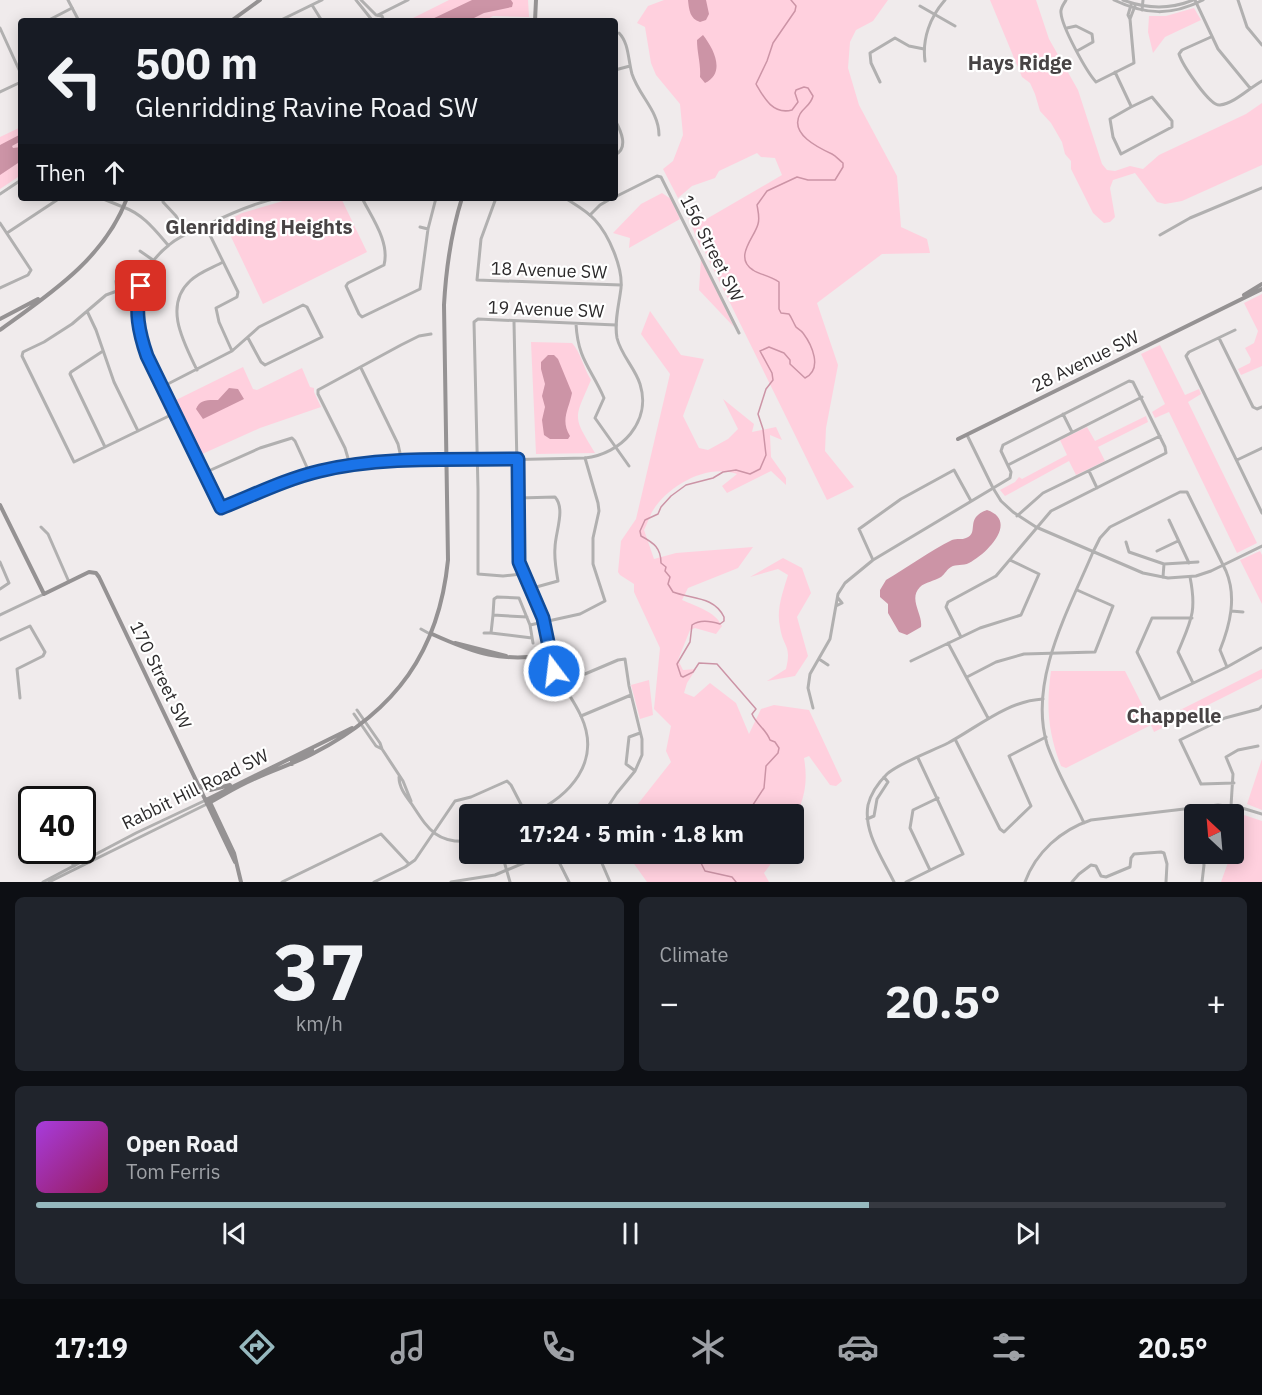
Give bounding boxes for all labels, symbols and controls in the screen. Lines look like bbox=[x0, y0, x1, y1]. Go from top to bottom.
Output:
text: 500 m bbox=[135, 36, 258, 91]
icon: left bbox=[36, 42, 114, 120]
district label: Hays Ridge bbox=[968, 49, 1072, 76]
text: Glenridding Ravine Road SW bbox=[135, 89, 478, 124]
icon: ahead bbox=[98, 156, 131, 189]
text: Then bbox=[36, 158, 86, 187]
street label: 156 Street SW bbox=[675, 191, 749, 305]
district label: Glenridding Heights bbox=[165, 213, 353, 240]
street label: 18 Avenue SW bbox=[490, 256, 608, 284]
pin bbox=[115, 260, 166, 311]
icon: arrive bbox=[124, 269, 157, 302]
street label: 19 Avenue SW bbox=[487, 295, 605, 323]
street label: 28 Avenue SW bbox=[1027, 325, 1143, 397]
street label: 170 Street SW bbox=[125, 617, 197, 733]
position arrow bbox=[522, 639, 586, 703]
district label: Chappelle bbox=[1126, 702, 1222, 729]
street label: Rabbit Hill Road SW bbox=[118, 744, 272, 834]
speed limit sign: 40 bbox=[18, 786, 96, 864]
north arrow bbox=[1184, 804, 1244, 864]
map controls bbox=[1184, 804, 1244, 864]
text: 17:24 · 5 min · 1.8 km bbox=[519, 819, 744, 848]
text: 37 bbox=[272, 920, 366, 1021]
text: Climate bbox=[660, 941, 728, 968]
text: 20.5° bbox=[885, 972, 1001, 1030]
text: − bbox=[660, 981, 679, 1024]
text: + bbox=[1206, 981, 1226, 1024]
text: km/h bbox=[296, 1010, 343, 1037]
text: Open Road bbox=[126, 1129, 239, 1158]
text: Tom Ferris bbox=[126, 1158, 221, 1185]
icon: previous bbox=[218, 1217, 251, 1250]
icon: pause bbox=[614, 1217, 647, 1250]
icon: next bbox=[1011, 1217, 1044, 1250]
icon: directions bbox=[236, 1326, 278, 1368]
icon: music bbox=[387, 1326, 429, 1368]
icon: phone bbox=[537, 1326, 579, 1368]
icon: climate bbox=[687, 1326, 729, 1368]
icon: car bbox=[837, 1326, 879, 1368]
icon: filters bbox=[988, 1326, 1030, 1368]
text: 17:19 bbox=[54, 1330, 128, 1365]
text: 20.5° bbox=[1138, 1330, 1208, 1365]

